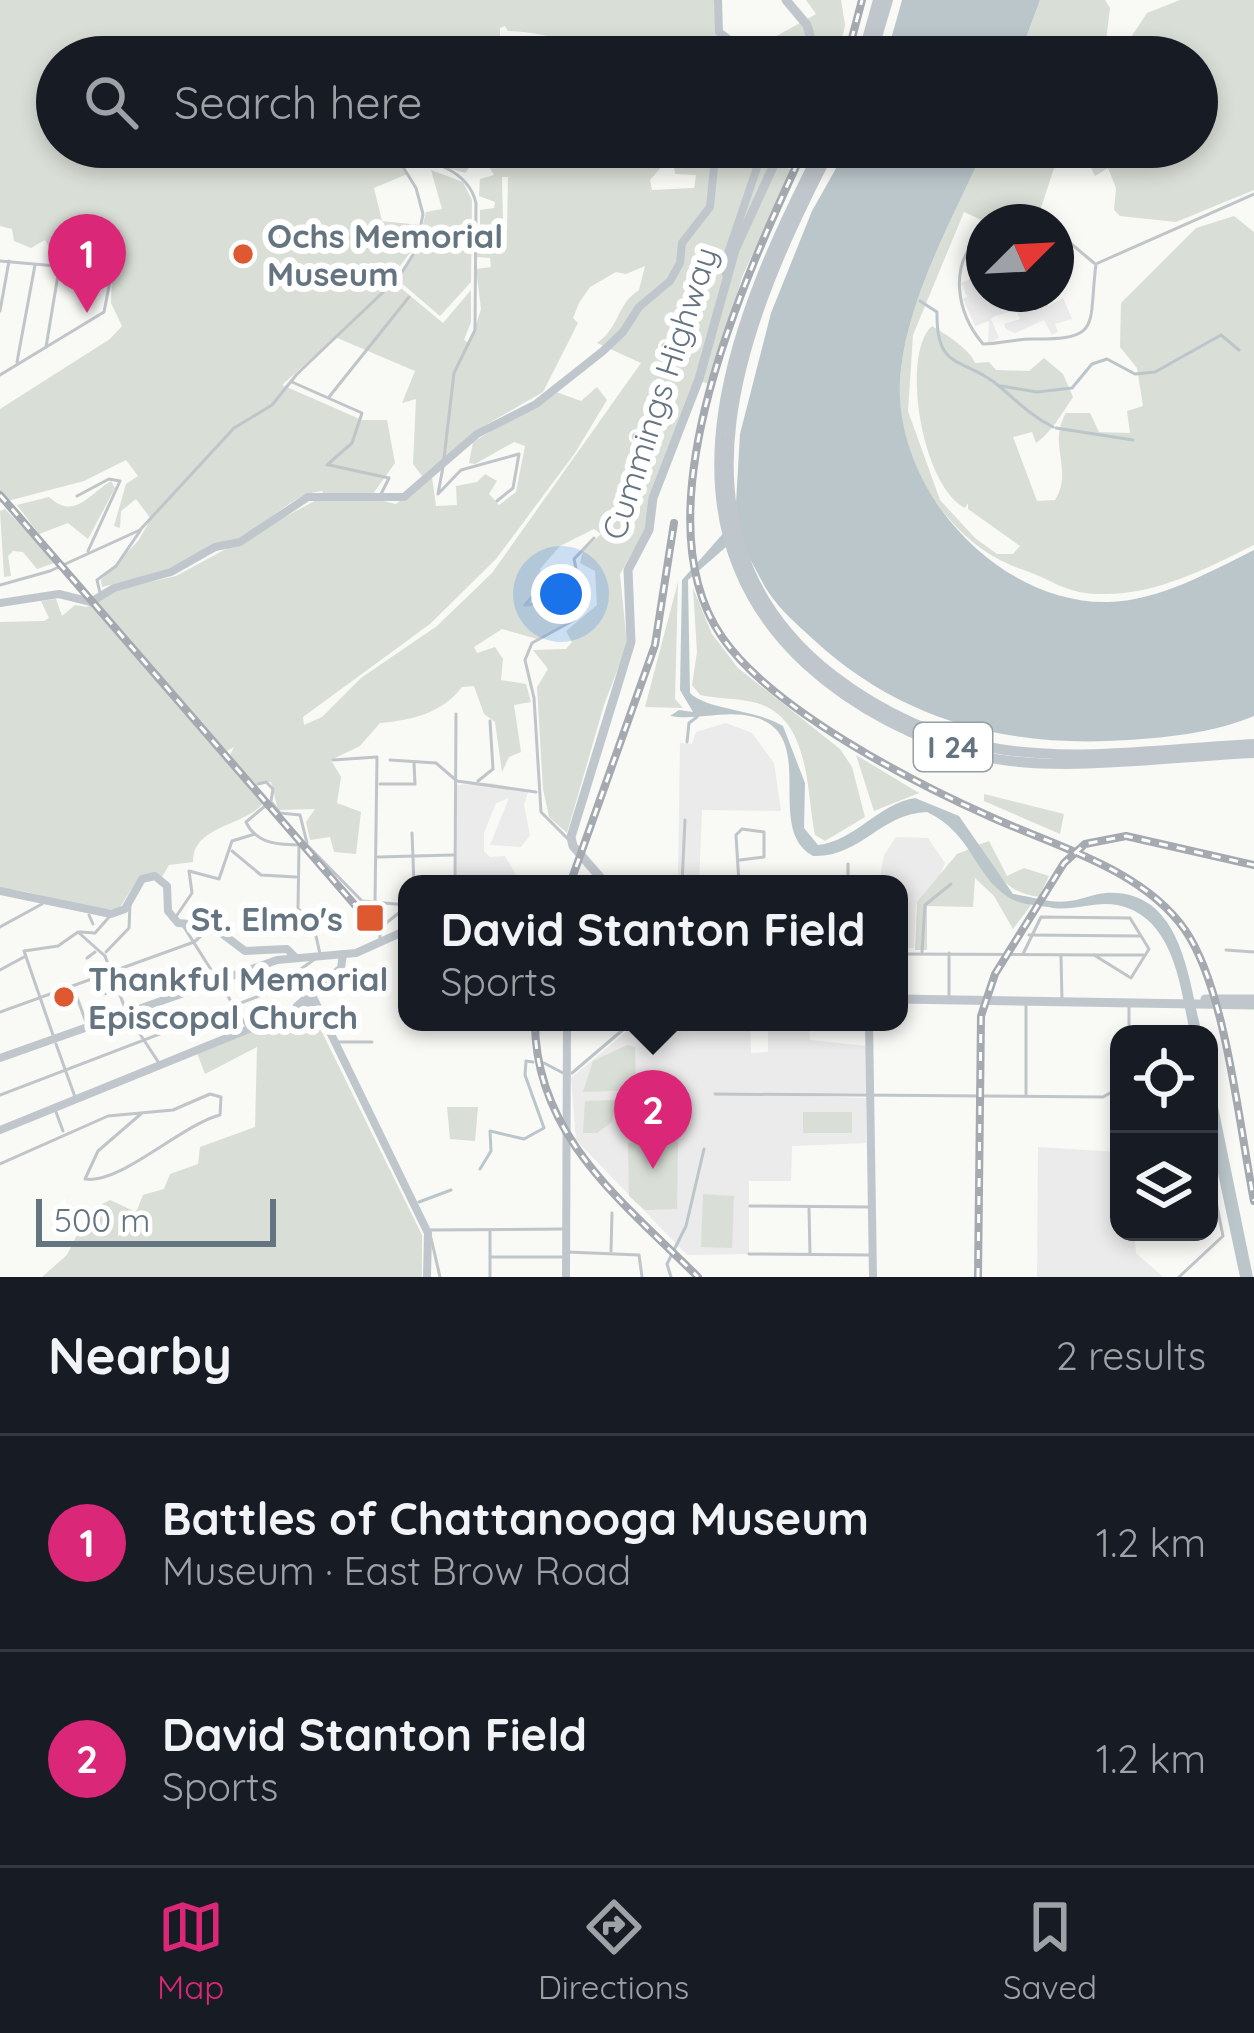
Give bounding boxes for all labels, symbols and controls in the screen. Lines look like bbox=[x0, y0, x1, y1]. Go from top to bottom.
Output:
search box bbox=[36, 36, 1218, 168]
icon: search bbox=[78, 69, 144, 135]
text: Search here bbox=[174, 74, 422, 130]
north arrow bbox=[966, 204, 1074, 312]
pin: 1 bbox=[48, 214, 126, 313]
place label: Ochs Memorial Museum bbox=[267, 215, 503, 294]
marker: Ochs Memorial Museum bbox=[230, 241, 256, 267]
street label: Cummings Highway bbox=[592, 242, 726, 544]
your location bbox=[531, 564, 591, 624]
road number: I 24 bbox=[914, 723, 992, 771]
popup bbox=[398, 875, 908, 1031]
place label: St. Elmo's bbox=[191, 898, 343, 939]
text: David Stanton Field bbox=[440, 901, 866, 957]
marker: St. Elmo's bbox=[354, 902, 386, 934]
text: Sports bbox=[440, 957, 557, 1006]
place label: Thankful Memorial Episcopal Church bbox=[88, 958, 388, 1037]
marker: Thankful Memorial Episcopal Church bbox=[51, 984, 77, 1010]
map controls bbox=[1110, 1025, 1218, 1241]
button: locate bbox=[1110, 1025, 1218, 1133]
pin: 2 bbox=[614, 1070, 692, 1169]
button: layers bbox=[1110, 1133, 1218, 1241]
scale bar bbox=[36, 1193, 276, 1246]
text: 500 m bbox=[54, 1199, 150, 1240]
text: Nearby bbox=[48, 1323, 232, 1387]
text: 2 results bbox=[1056, 1331, 1206, 1380]
text: Battles of Chattanooga Museum bbox=[162, 1490, 869, 1546]
text: 1 bbox=[79, 1518, 95, 1567]
text: 1.2 km bbox=[1096, 1518, 1206, 1567]
text: Museum · East Brow Road bbox=[162, 1546, 631, 1595]
text: David Stanton Field bbox=[162, 1706, 587, 1762]
text: 2 bbox=[76, 1734, 98, 1783]
text: 1.2 km bbox=[1096, 1734, 1206, 1783]
text: Sports bbox=[162, 1762, 278, 1811]
tab: Map bbox=[157, 1894, 224, 2007]
tab: Directions bbox=[538, 1894, 689, 2007]
tab: Saved bbox=[1003, 1894, 1097, 2007]

